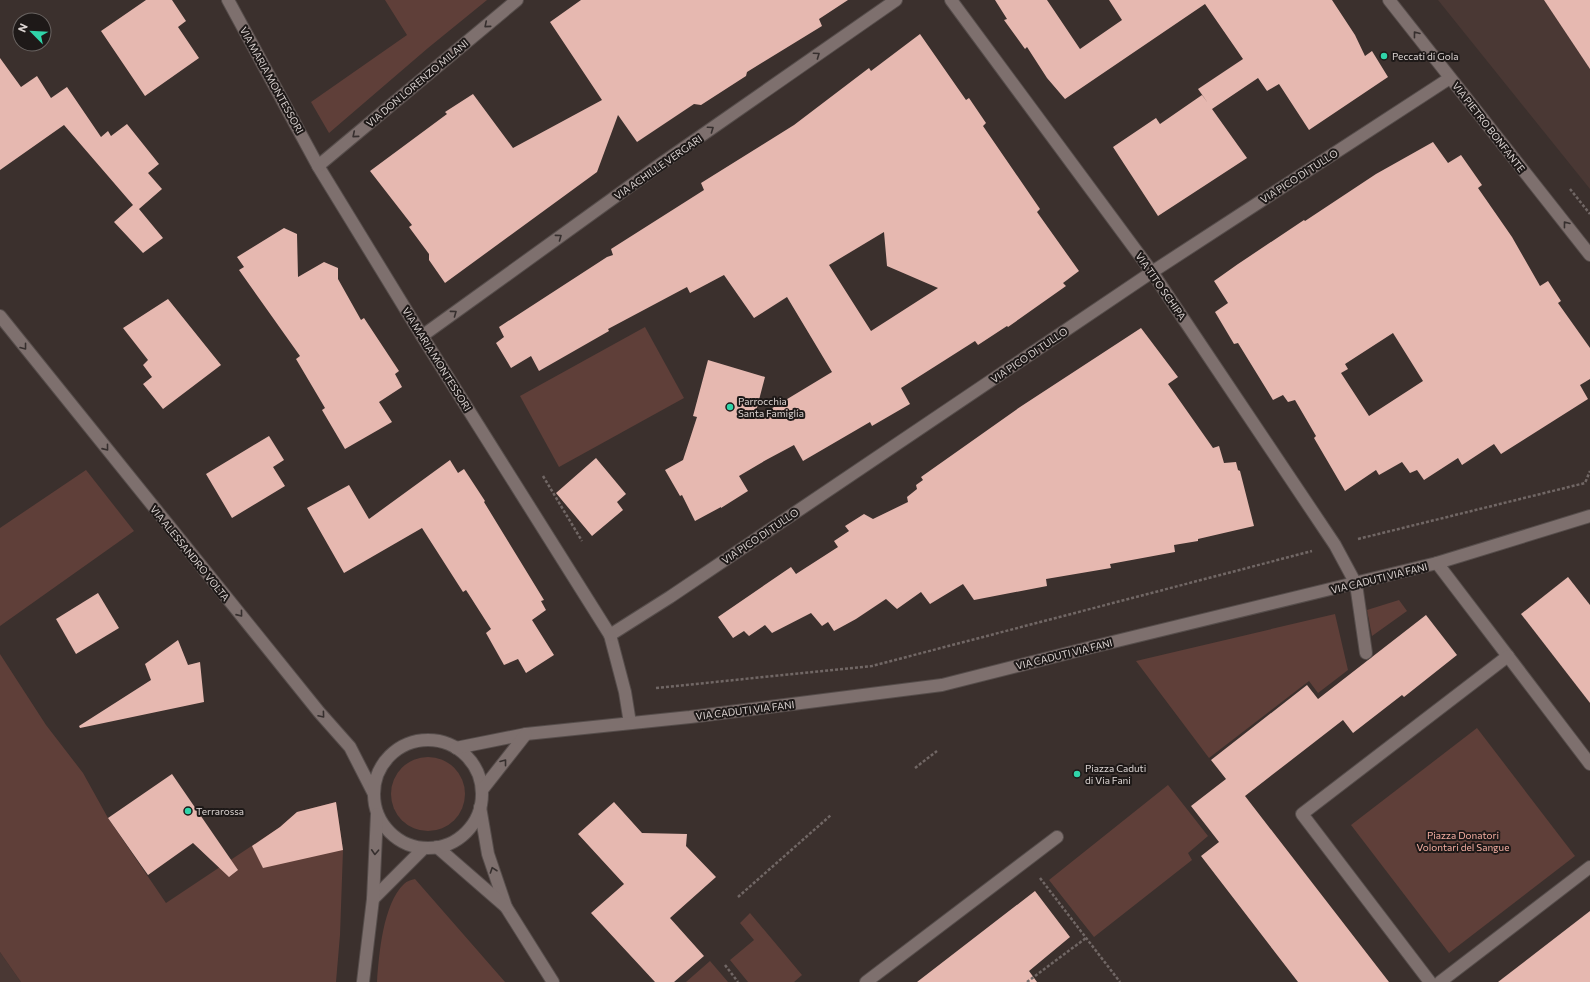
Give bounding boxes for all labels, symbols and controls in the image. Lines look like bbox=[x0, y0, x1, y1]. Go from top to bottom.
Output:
north arrow bbox=[12, 12, 52, 52]
one-way arrow bbox=[484, 20, 491, 27]
text: N bbox=[15, 21, 30, 34]
street label: VIA MARIA MONTESSORI bbox=[238, 25, 306, 135]
one-way arrow bbox=[1414, 31, 1421, 38]
street label: VIA DON LORENZO MILANI bbox=[364, 37, 470, 129]
place label: Peccati di Gola bbox=[1392, 50, 1458, 62]
marker: Peccati di Gola bbox=[1379, 51, 1389, 61]
one-way arrow bbox=[813, 52, 820, 60]
street label: VIA PIETRO BONFANTE bbox=[1450, 80, 1528, 174]
one-way arrow bbox=[706, 127, 713, 134]
one-way arrow bbox=[352, 131, 359, 138]
street label: VIA ACHILLE VERGARI bbox=[612, 132, 704, 202]
street label: VIA PICO DI TULLO bbox=[1258, 147, 1340, 205]
one-way arrow bbox=[1563, 222, 1570, 229]
one-way arrow bbox=[555, 234, 562, 242]
street label: VIA TITO SCHIPA bbox=[1133, 250, 1189, 322]
street label: VIA MARIA MONTESSORI bbox=[400, 305, 474, 413]
one-way arrow bbox=[449, 311, 456, 318]
street label: VIA PICO DI TULLO bbox=[988, 325, 1070, 385]
one-way arrow bbox=[20, 342, 27, 349]
place label: Parrocchia Santa Famiglia bbox=[738, 395, 804, 419]
marker: Parrocchia Santa Famiglia bbox=[725, 402, 735, 412]
one-way arrow bbox=[101, 444, 108, 451]
street label: VIA ALESSANDRO VOLTA bbox=[148, 503, 232, 603]
street label: VIA PICO DI TULLO bbox=[719, 506, 801, 566]
street label: VIA CADUTI VIA FANI bbox=[1329, 560, 1429, 596]
one-way arrow bbox=[236, 610, 243, 617]
street label: VIA CADUTI VIA FANI bbox=[1014, 636, 1114, 672]
street label: VIA CADUTI VIA FANI bbox=[695, 698, 795, 722]
one-way arrow bbox=[318, 711, 325, 718]
one-way arrow bbox=[499, 760, 506, 767]
place label: Piazza Caduti di Via Fani bbox=[1085, 762, 1146, 786]
marker: Piazza Caduti di Via Fani bbox=[1072, 769, 1082, 779]
place label: Terrarossa bbox=[196, 805, 244, 817]
marker: Terrarossa bbox=[183, 806, 193, 816]
park label: Piazza Donatori Volontari del Sangue bbox=[1417, 829, 1509, 853]
one-way arrow bbox=[371, 849, 380, 855]
one-way arrow bbox=[490, 867, 498, 874]

